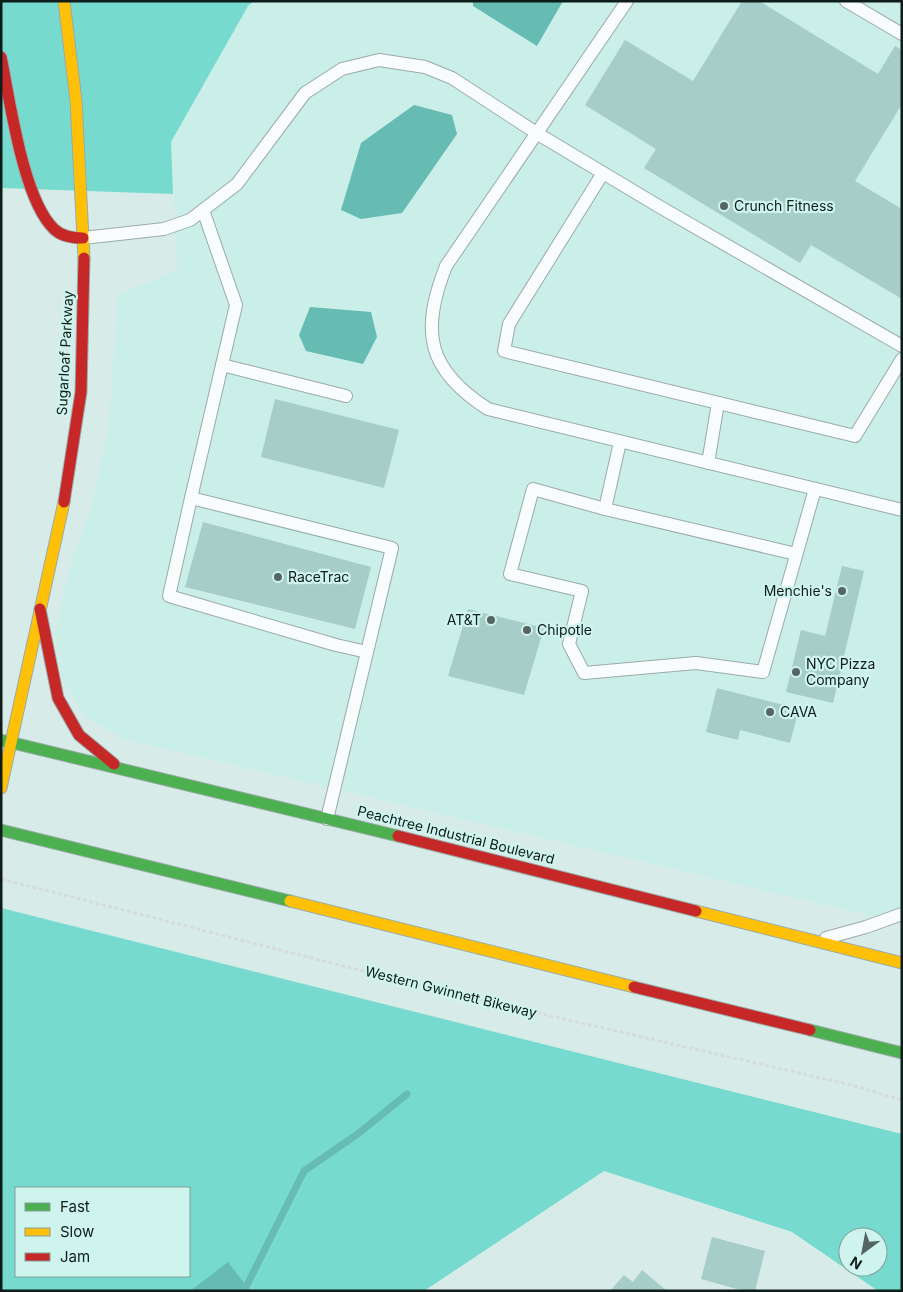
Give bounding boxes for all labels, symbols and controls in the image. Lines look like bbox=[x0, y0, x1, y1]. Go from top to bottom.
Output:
place label: Crunch Fitness bbox=[734, 197, 834, 214]
marker: Crunch Fitness bbox=[718, 200, 730, 212]
street label: Sugarloaf Parkway bbox=[53, 290, 76, 416]
place label: RaceTrac bbox=[288, 568, 349, 585]
marker: RaceTrac bbox=[272, 571, 284, 583]
place label: Menchie's bbox=[764, 582, 832, 599]
marker: Menchie's bbox=[836, 585, 848, 597]
place label: AT&T bbox=[447, 611, 481, 628]
marker: AT&T bbox=[485, 614, 497, 626]
place label: Chipotle bbox=[537, 621, 592, 638]
marker: Chipotle bbox=[521, 624, 533, 636]
place label: NYC Pizza Company bbox=[806, 655, 875, 688]
marker: NYC Pizza Company bbox=[790, 666, 802, 678]
place label: CAVA bbox=[780, 703, 817, 720]
marker: CAVA bbox=[764, 706, 776, 718]
street label: Peachtree Industrial Boulevard bbox=[356, 802, 556, 867]
street label: Western Gwinnett Bikeway bbox=[363, 962, 539, 1021]
legend bbox=[15, 1187, 190, 1277]
text: Fast bbox=[60, 1197, 90, 1216]
text: Slow bbox=[60, 1222, 94, 1241]
north arrow bbox=[838, 1227, 888, 1277]
text: Jam bbox=[60, 1247, 90, 1266]
text: N bbox=[847, 1253, 865, 1273]

